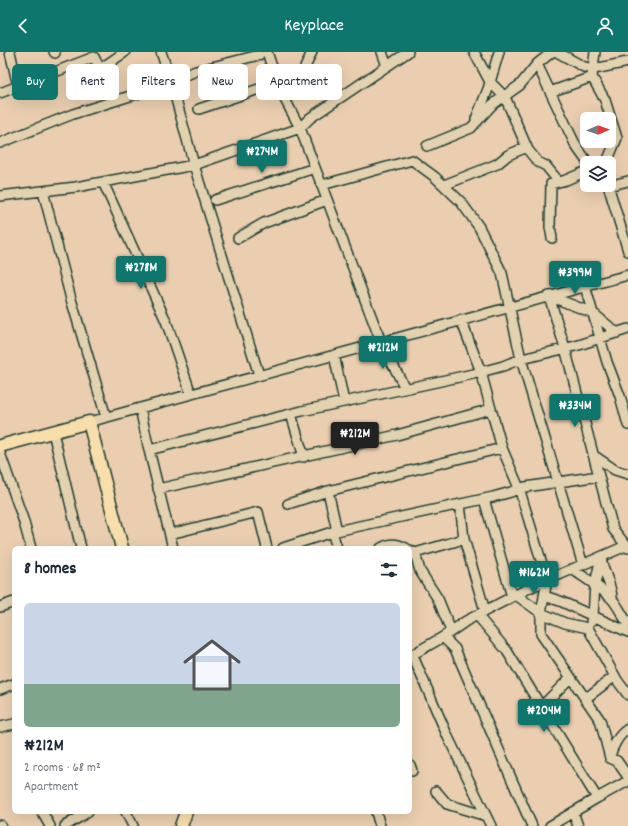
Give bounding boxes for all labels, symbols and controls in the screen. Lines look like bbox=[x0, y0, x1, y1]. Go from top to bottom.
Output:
text: Keyplace bbox=[284, 14, 344, 39]
icon: back bbox=[12, 15, 34, 37]
icon: person bbox=[594, 15, 616, 37]
chip: Buy bbox=[12, 64, 58, 100]
chip: Rent bbox=[66, 64, 119, 100]
chip: Filters bbox=[127, 64, 190, 100]
chip: New bbox=[198, 64, 248, 100]
chip: Apartment bbox=[256, 64, 342, 100]
north arrow bbox=[580, 112, 616, 148]
map controls bbox=[580, 112, 616, 192]
pin: ₦274M bbox=[234, 140, 290, 174]
text: ₦274M bbox=[246, 143, 278, 162]
button: layers bbox=[580, 156, 616, 192]
pin: ₦278M bbox=[113, 256, 169, 290]
text: ₦278M bbox=[125, 259, 157, 278]
pin: ₦399M bbox=[547, 261, 603, 295]
text: ₦399M bbox=[558, 264, 592, 283]
pin: ₦212M bbox=[355, 336, 411, 370]
text: ₦212M bbox=[368, 339, 398, 358]
pin: ₦334M bbox=[547, 394, 603, 428]
text: ₦334M bbox=[558, 397, 592, 416]
pin: ₦212M bbox=[327, 422, 383, 456]
text: ₦212M bbox=[340, 425, 370, 444]
text: 8 homes bbox=[24, 558, 76, 582]
icon: filters bbox=[378, 559, 400, 581]
pin: ₦162M bbox=[506, 561, 562, 595]
text: ₦162M bbox=[518, 564, 550, 583]
icon: home bbox=[176, 629, 248, 701]
pin: ₦204M bbox=[516, 699, 572, 733]
text: ₦204M bbox=[527, 702, 561, 721]
text: ₦212M bbox=[24, 735, 64, 759]
text: 2 rooms · 68 m² bbox=[24, 759, 101, 778]
text: Apartment bbox=[24, 778, 78, 797]

